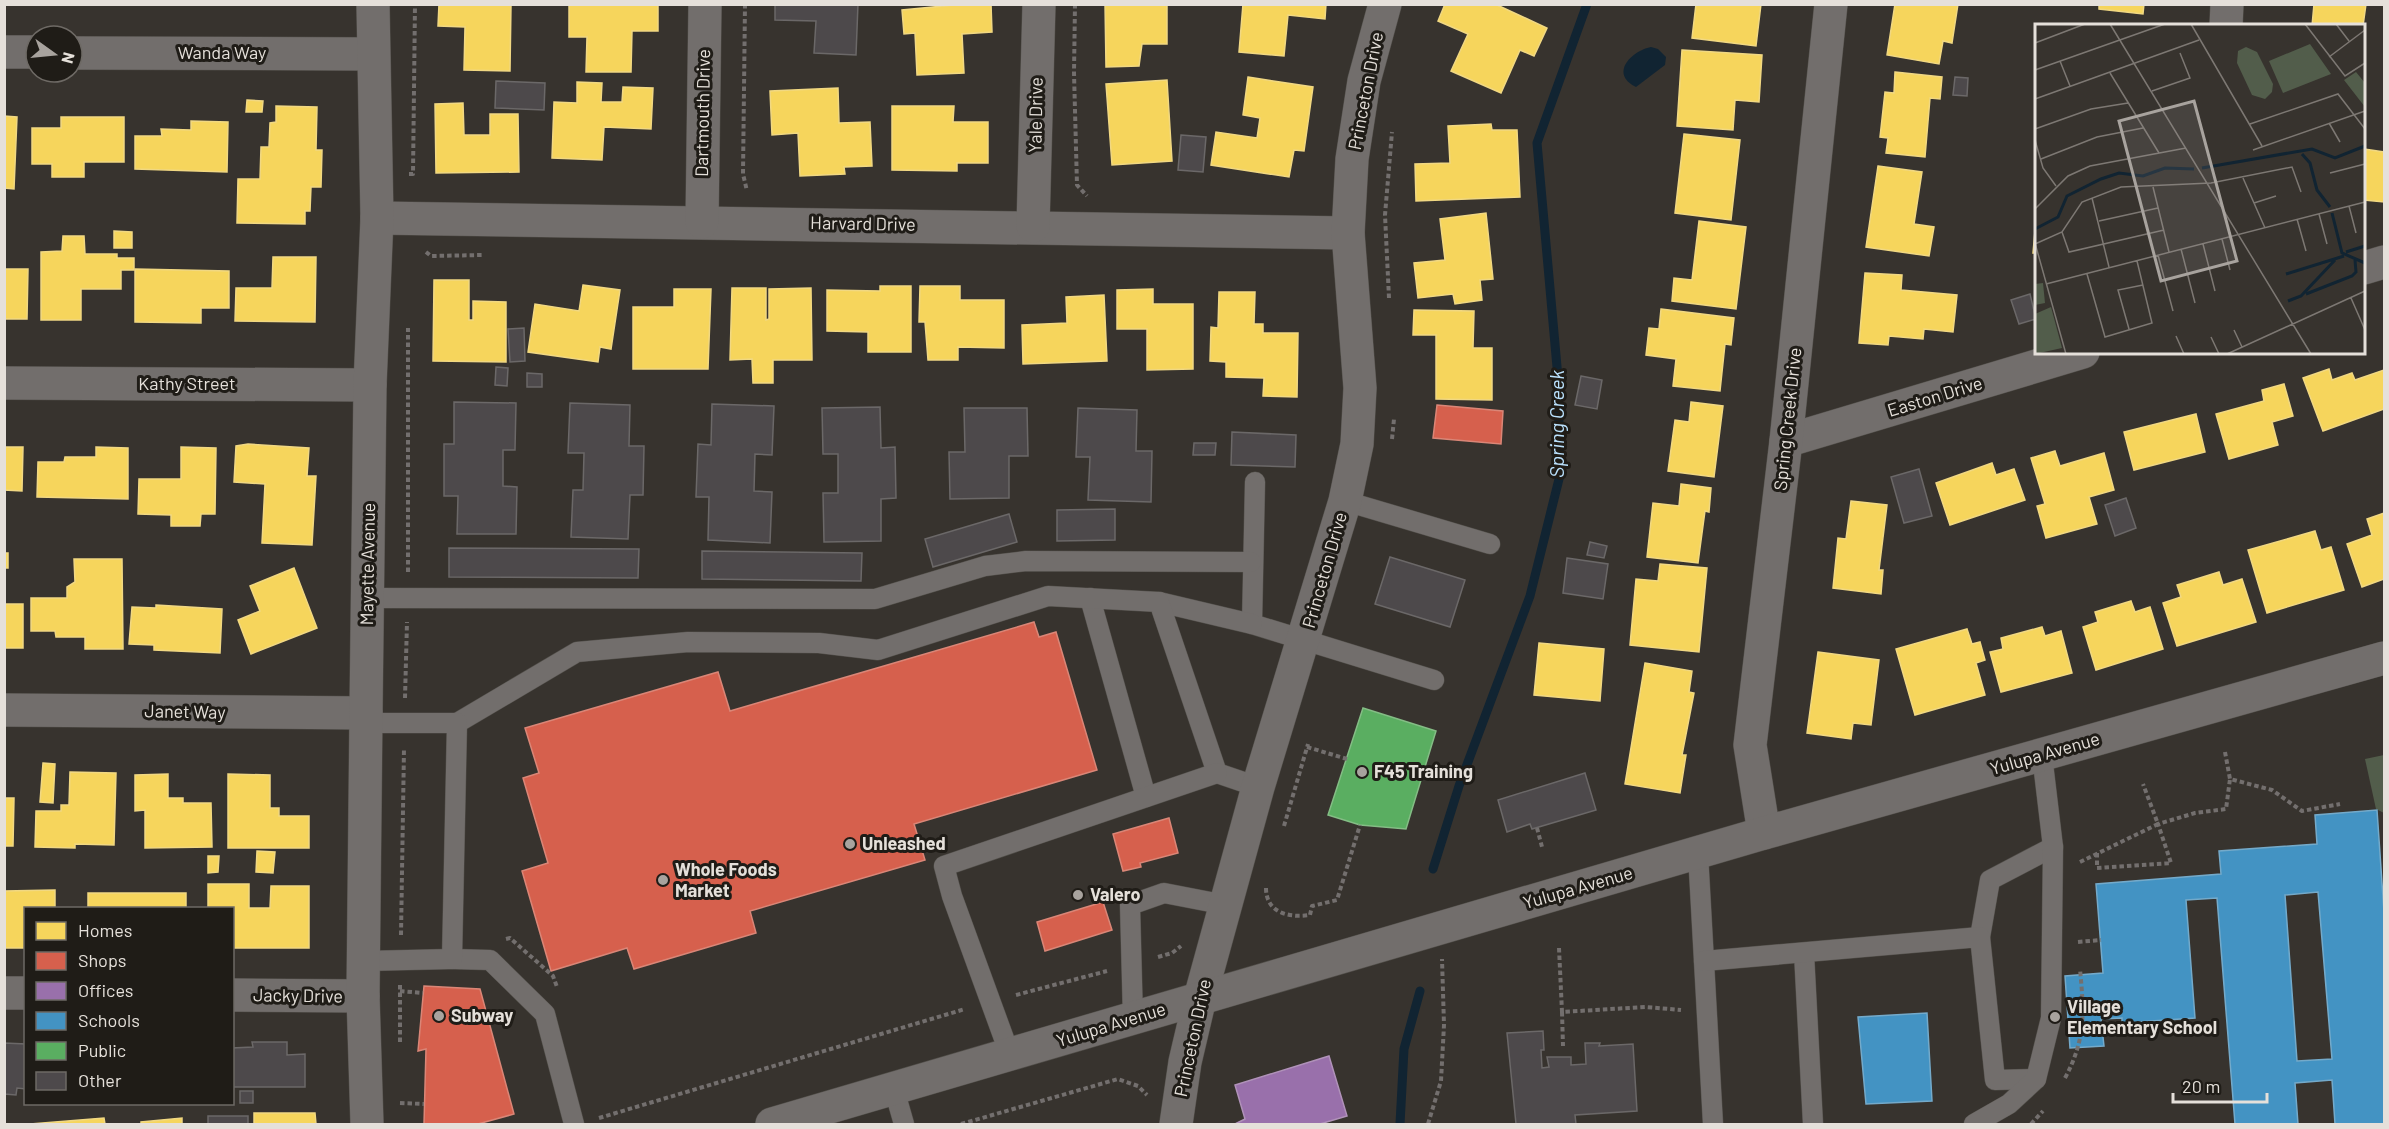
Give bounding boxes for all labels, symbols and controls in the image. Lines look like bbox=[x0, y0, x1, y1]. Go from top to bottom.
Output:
north arrow bbox=[24, 24, 84, 84]
inset map bbox=[2035, 24, 2365, 354]
street label: Princeton Drive bbox=[1343, 30, 1387, 152]
street label: Wanda Way bbox=[178, 41, 266, 63]
street label: Dartmouth Drive bbox=[690, 49, 714, 177]
text: N bbox=[58, 50, 80, 66]
street label: Yale Drive bbox=[1023, 77, 1047, 153]
street label: Harvard Drive bbox=[810, 211, 916, 235]
street label: Spring Creek Drive bbox=[1769, 346, 1805, 492]
water label: Spring Creek bbox=[1544, 370, 1568, 478]
street label: Easton Drive bbox=[1885, 371, 1985, 421]
street label: Kathy Street bbox=[138, 372, 236, 394]
street label: Mayette Avenue bbox=[355, 502, 379, 625]
street label: Princeton Drive bbox=[1297, 509, 1351, 630]
street label: Janet Way bbox=[144, 699, 226, 723]
street label: Yulupa Avenue bbox=[1987, 727, 2102, 779]
place label: F45 Training bbox=[1374, 760, 1473, 782]
marker: F45 Training bbox=[1355, 765, 1369, 779]
place label: Unleashed bbox=[862, 832, 946, 854]
marker: Unleashed bbox=[843, 837, 857, 851]
place label: Whole Foods Market bbox=[675, 858, 777, 901]
street label: Yulupa Avenue bbox=[1520, 861, 1635, 913]
marker: Whole Foods Market bbox=[656, 873, 670, 887]
place label: Valero bbox=[1090, 883, 1141, 905]
marker: Valero bbox=[1071, 888, 1085, 902]
legend bbox=[24, 907, 234, 1105]
text: Homes bbox=[78, 919, 132, 941]
text: Shops bbox=[78, 949, 127, 971]
street label: Princeton Drive bbox=[1169, 977, 1215, 1099]
text: Offices bbox=[78, 979, 134, 1001]
street label: Jacky Drive bbox=[253, 983, 343, 1007]
place label: Village Elementary School bbox=[2067, 995, 2217, 1038]
street label: Yulupa Avenue bbox=[1053, 997, 1168, 1051]
place label: Subway bbox=[451, 1004, 513, 1026]
text: Schools bbox=[78, 1009, 140, 1031]
marker: Subway bbox=[432, 1009, 446, 1023]
marker: Village Elementary School bbox=[2048, 1010, 2062, 1024]
text: Public bbox=[78, 1039, 126, 1061]
scale bar bbox=[2173, 1066, 2268, 1104]
text: Other bbox=[78, 1069, 122, 1091]
text: 20 m bbox=[2182, 1075, 2220, 1097]

